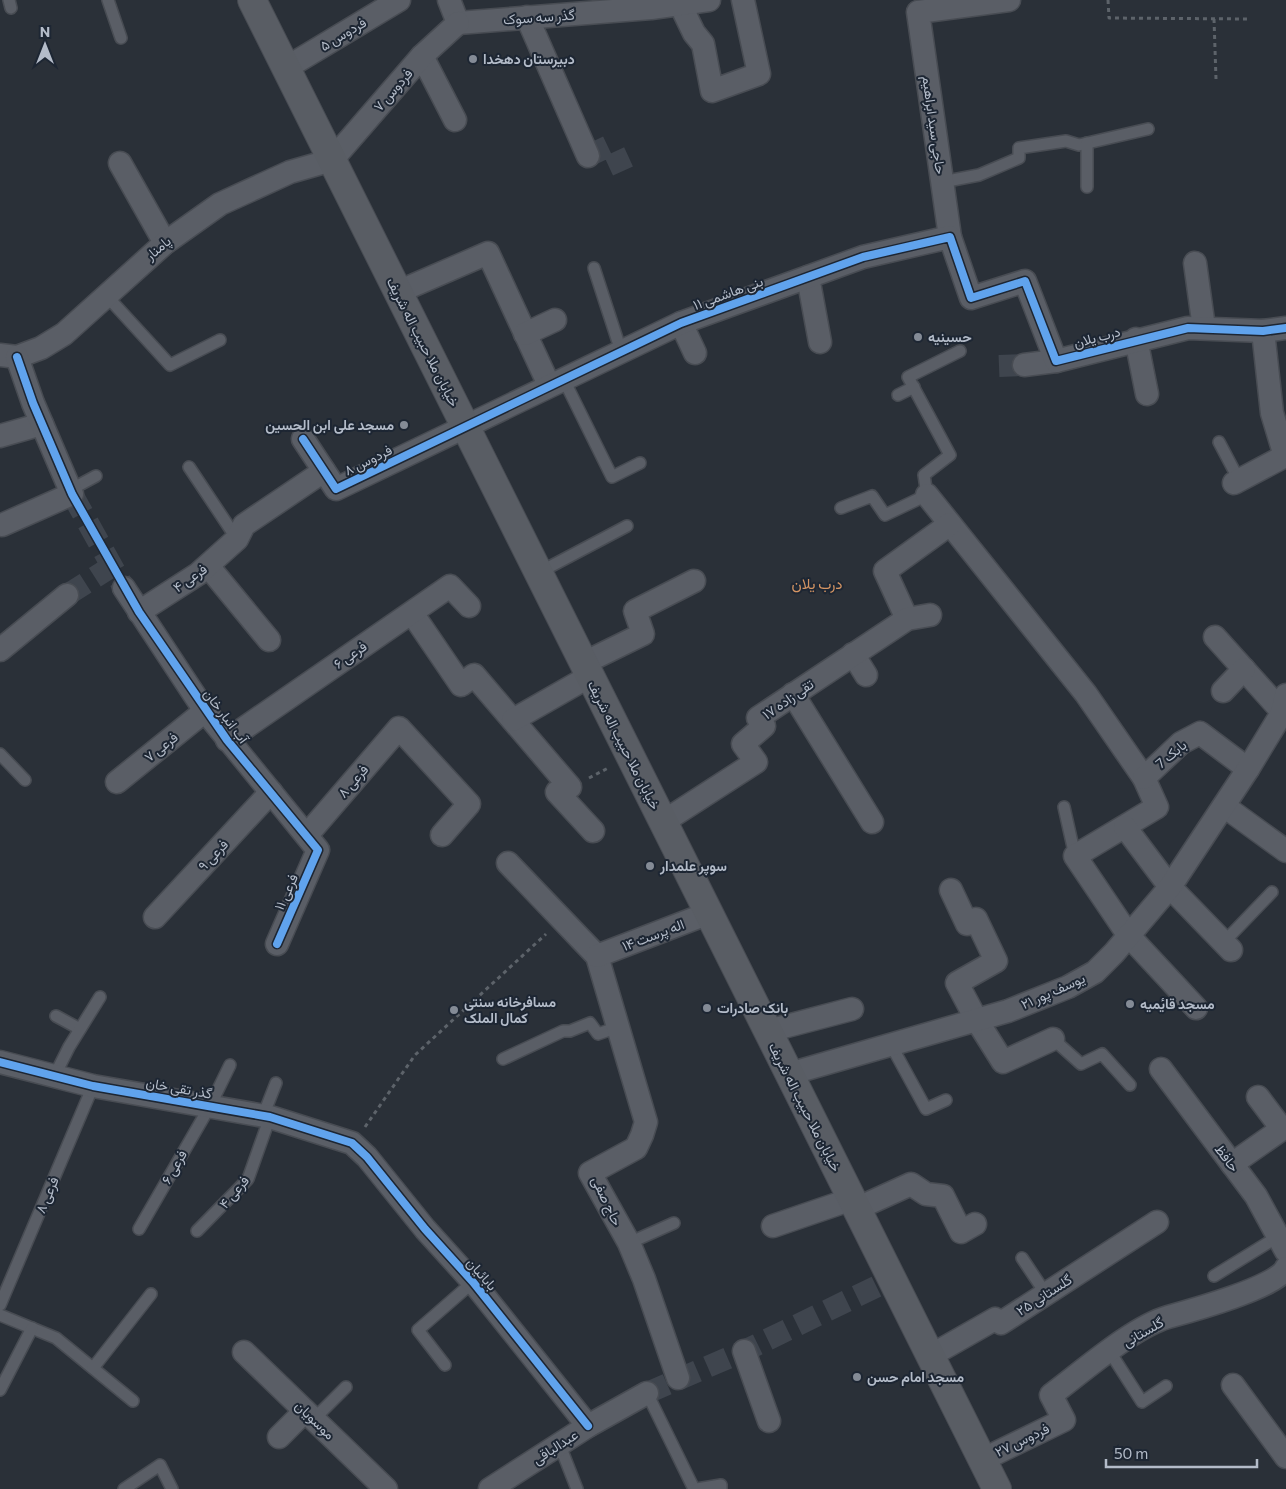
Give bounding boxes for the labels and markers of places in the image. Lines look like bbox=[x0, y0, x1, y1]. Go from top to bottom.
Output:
place label: دبیرستان دهخدا bbox=[483, 50, 575, 68]
marker: دبیرستان دهخدا bbox=[467, 53, 479, 65]
place label: حسینیه bbox=[928, 328, 972, 346]
marker: حسینیه bbox=[912, 331, 924, 343]
place label: مسجد علی ابن الحسین bbox=[265, 416, 394, 434]
marker: مسجد علی ابن الحسین bbox=[398, 419, 410, 431]
place label: سوپر علمدار bbox=[659, 857, 727, 876]
marker: سوپر علمدار bbox=[644, 860, 656, 872]
place label: مسافرخانه سنتی کمال الملک bbox=[464, 993, 556, 1026]
place label: مسجد قایٔمیه bbox=[1140, 995, 1215, 1013]
marker: مسجد قایٔمیه bbox=[1124, 998, 1136, 1010]
place label: بانک صادرات bbox=[717, 999, 788, 1017]
marker: بانک صادرات bbox=[701, 1002, 713, 1014]
marker: مسافرخانه سنتی کمال الملک bbox=[448, 1004, 460, 1016]
place label: مسجد امام حسن bbox=[867, 1368, 965, 1386]
marker: مسجد امام حسن bbox=[851, 1371, 863, 1383]

